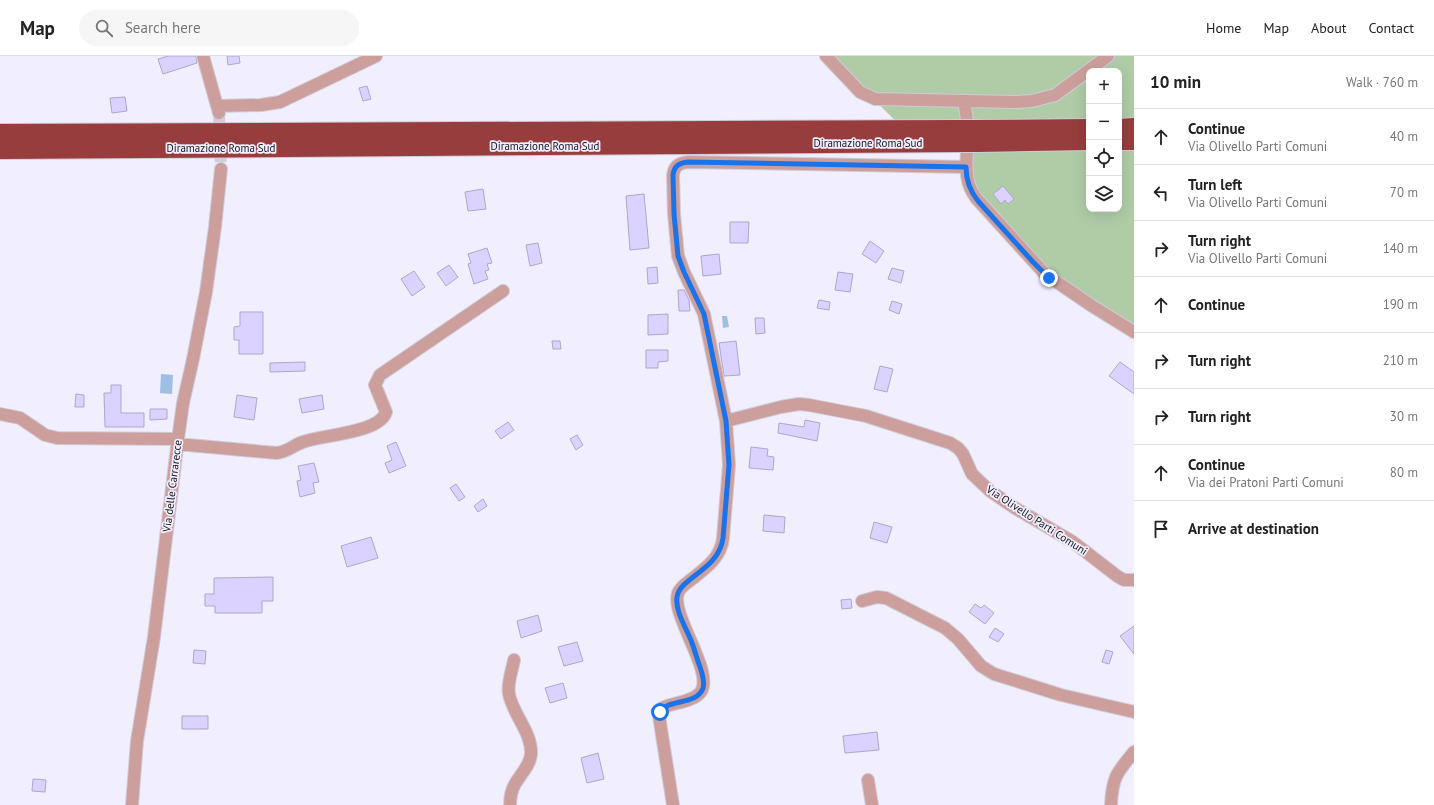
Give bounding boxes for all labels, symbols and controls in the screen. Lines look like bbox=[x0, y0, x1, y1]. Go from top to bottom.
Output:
search box bbox=[79, 10, 359, 46]
text: Map bbox=[20, 16, 55, 40]
icon: search bbox=[93, 17, 115, 39]
text: Search here bbox=[125, 18, 201, 37]
text: Home bbox=[1206, 19, 1241, 37]
text: Map bbox=[1263, 19, 1289, 37]
text: About bbox=[1311, 19, 1347, 37]
text: Contact bbox=[1369, 19, 1414, 37]
map controls bbox=[1086, 68, 1122, 212]
button: + bbox=[1086, 68, 1122, 104]
text: 10 min bbox=[1150, 71, 1201, 93]
text: Walk · 760 m bbox=[1346, 74, 1418, 91]
button: − bbox=[1086, 104, 1122, 140]
text: Continue bbox=[1188, 119, 1245, 138]
icon: ahead bbox=[1150, 126, 1172, 148]
text: 40 m bbox=[1390, 128, 1418, 145]
street label: Diramazione Roma Sud bbox=[814, 136, 923, 150]
text: Via Olivello Parti Comuni bbox=[1188, 138, 1327, 155]
street label: Diramazione Roma Sud bbox=[491, 139, 600, 153]
button: locate bbox=[1086, 140, 1122, 176]
street label: Diramazione Roma Sud bbox=[167, 141, 276, 155]
text: Turn left bbox=[1188, 175, 1242, 194]
button: layers bbox=[1086, 176, 1122, 212]
icon: left bbox=[1150, 182, 1172, 204]
text: 70 m bbox=[1390, 184, 1418, 201]
text: Via Olivello Parti Comuni bbox=[1188, 194, 1327, 211]
text: Turn right bbox=[1188, 231, 1251, 250]
icon: right bbox=[1150, 238, 1172, 260]
text: 140 m bbox=[1383, 240, 1418, 257]
text: Via Olivello Parti Comuni bbox=[1188, 250, 1327, 267]
route end bbox=[1040, 269, 1058, 287]
icon: ahead bbox=[1150, 294, 1172, 316]
text: Continue bbox=[1188, 295, 1245, 314]
text: 190 m bbox=[1383, 296, 1418, 313]
icon: right bbox=[1150, 350, 1172, 372]
text: Turn right bbox=[1188, 351, 1251, 370]
text: 210 m bbox=[1383, 352, 1418, 369]
icon: right bbox=[1150, 406, 1172, 428]
text: Turn right bbox=[1188, 407, 1251, 426]
text: 30 m bbox=[1390, 408, 1418, 425]
street label: Via delle Carrarecce bbox=[159, 439, 185, 534]
text: Continue bbox=[1188, 455, 1245, 474]
icon: ahead bbox=[1150, 462, 1172, 484]
text: 80 m bbox=[1390, 464, 1418, 481]
text: Via dei Pratoni Parti Comuni bbox=[1188, 474, 1344, 491]
street label: Via Olivello Parti Comuni bbox=[983, 481, 1090, 558]
icon: arrive bbox=[1150, 518, 1172, 540]
text: Arrive at destination bbox=[1188, 519, 1319, 538]
route start bbox=[651, 703, 669, 721]

